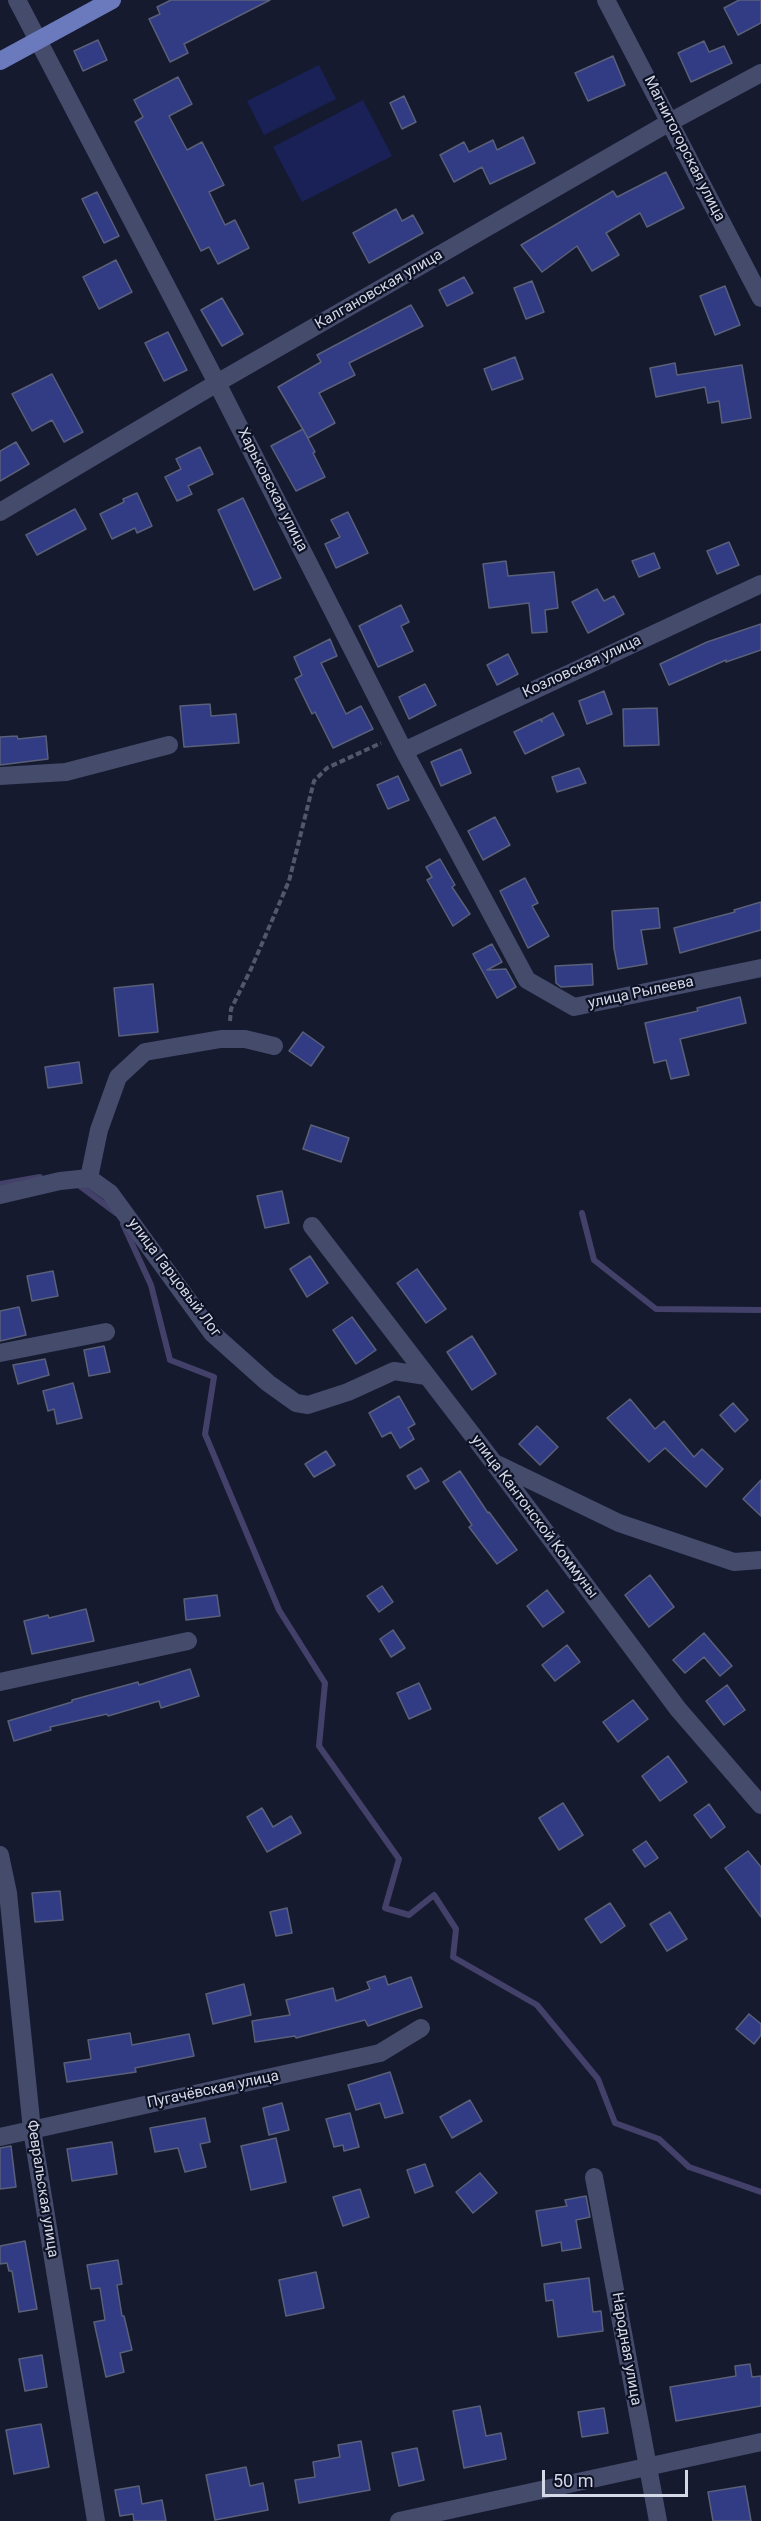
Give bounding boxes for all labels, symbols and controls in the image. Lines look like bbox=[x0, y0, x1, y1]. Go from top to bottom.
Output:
street label: Магнитогорская улица bbox=[640, 73, 728, 225]
street label: Калгановская улица bbox=[312, 246, 446, 334]
street label: Харьковская улица bbox=[233, 425, 311, 555]
street label: Козловская улица bbox=[520, 632, 644, 702]
street label: улица Рылеева bbox=[587, 973, 695, 1013]
street label: улица Гарцовый Лог bbox=[124, 1215, 224, 1341]
street label: улица Кантонской Коммуны bbox=[467, 1432, 601, 1602]
street label: Пугачёвская улица bbox=[145, 2067, 281, 2113]
street label: Февральская улица bbox=[22, 2119, 62, 2259]
street label: Народная улица bbox=[607, 2291, 645, 2407]
scale bar bbox=[545, 2458, 690, 2496]
text: 50 m bbox=[553, 2470, 593, 2491]

